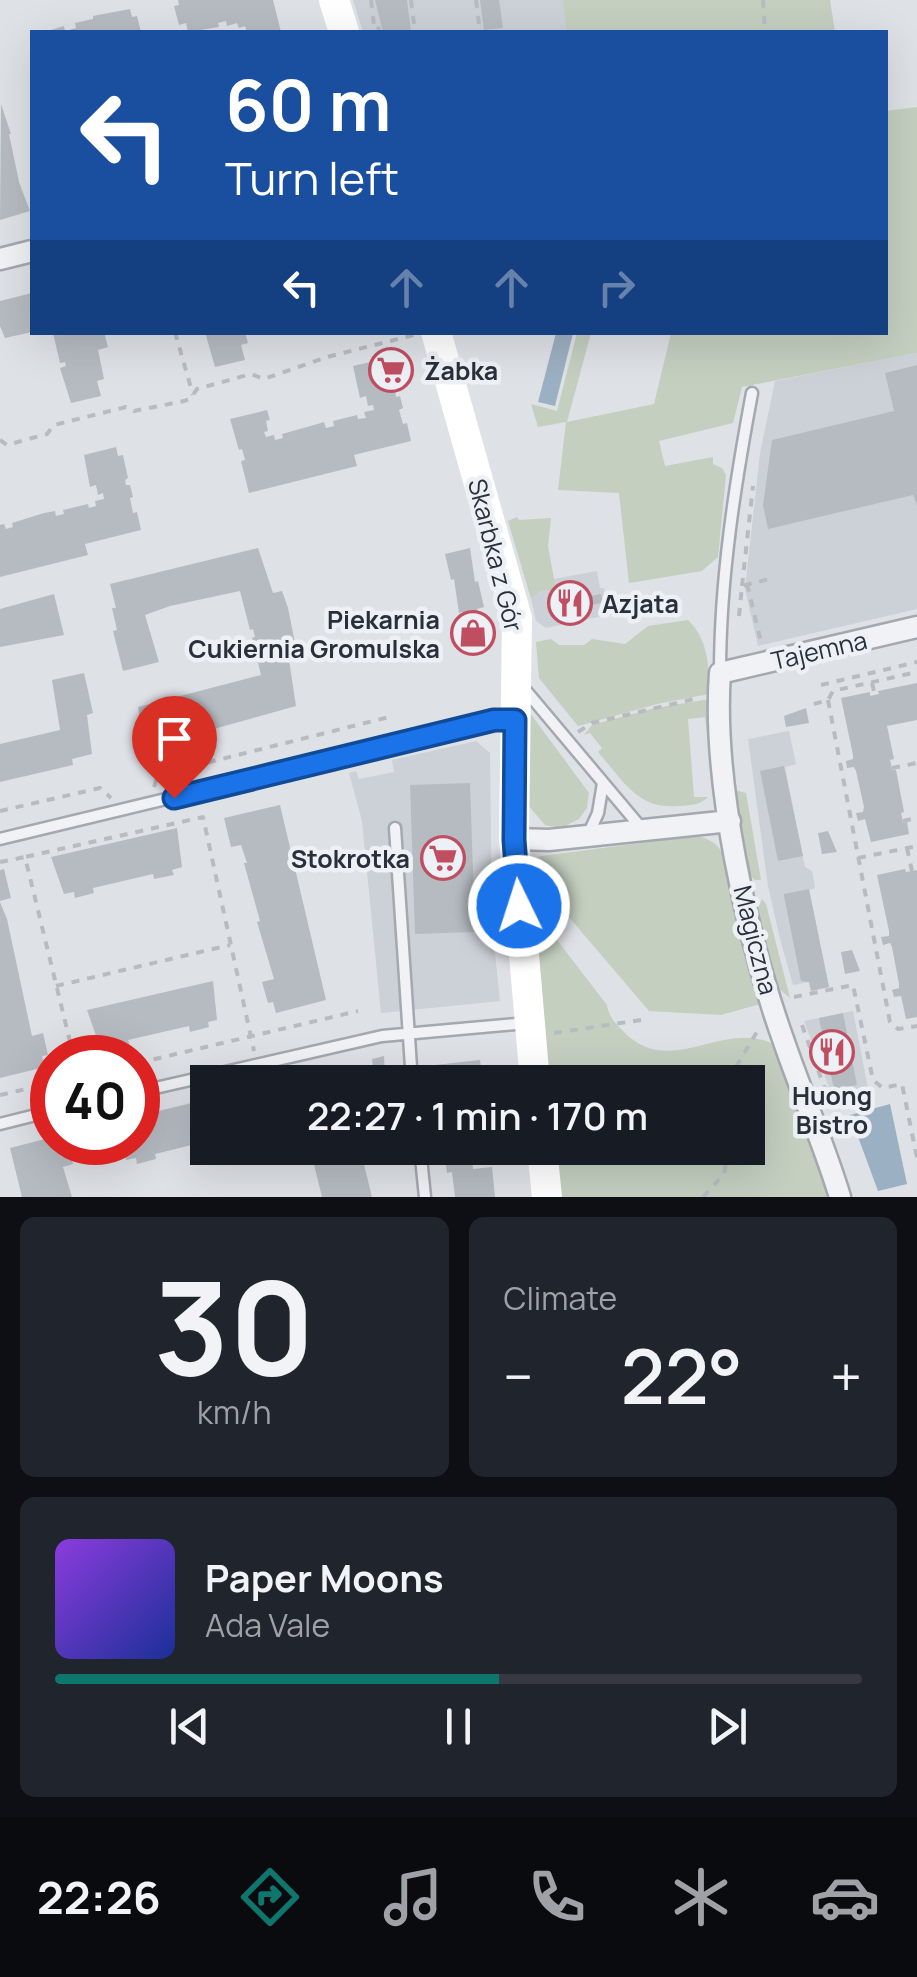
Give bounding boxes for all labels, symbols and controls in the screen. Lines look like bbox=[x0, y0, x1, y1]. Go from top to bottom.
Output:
text: 60 m bbox=[225, 56, 392, 152]
icon: left bbox=[60, 70, 190, 200]
text: Turn left bbox=[225, 147, 399, 209]
icon: left bbox=[274, 260, 329, 315]
icon: ahead bbox=[379, 260, 434, 315]
icon: ahead bbox=[484, 260, 539, 315]
icon: right bbox=[589, 260, 644, 315]
supermarket icon: Żabka bbox=[368, 347, 414, 393]
place label: Żabka bbox=[424, 353, 498, 388]
street label: Skarbka z Gór bbox=[460, 475, 532, 635]
restaurant icon: Azjata bbox=[547, 580, 593, 626]
place label: Azjata bbox=[602, 586, 679, 621]
place label: Piekarnia Cukiernia Gromulska bbox=[188, 602, 440, 666]
shop icon: Piekarnia Cukiernia Gromulska bbox=[450, 610, 496, 656]
street label: Tajemna bbox=[768, 622, 870, 678]
pin bbox=[132, 696, 217, 799]
icon: arrive bbox=[147, 711, 202, 766]
supermarket icon: Stokrotka bbox=[420, 835, 466, 881]
place label: Stokrotka bbox=[291, 841, 410, 876]
position arrow bbox=[467, 854, 571, 958]
street label: Magiczna bbox=[726, 882, 786, 998]
restaurant icon: Huong Bistro bbox=[809, 1029, 855, 1075]
speed limit sign: 40 bbox=[30, 1035, 160, 1165]
place label: Huong Bistro bbox=[792, 1078, 872, 1142]
text: 22:27 · 1 min · 170 m bbox=[307, 1089, 648, 1141]
text: 30 bbox=[154, 1236, 315, 1414]
text: Climate bbox=[504, 1276, 617, 1320]
text: 22° bbox=[621, 1324, 743, 1427]
text: − bbox=[504, 1338, 533, 1414]
text: + bbox=[830, 1338, 862, 1414]
text: km/h bbox=[197, 1390, 271, 1434]
text: Paper Moons bbox=[205, 1551, 444, 1603]
text: Ada Vale bbox=[205, 1603, 330, 1647]
icon: previous bbox=[162, 1699, 217, 1754]
icon: pause bbox=[431, 1699, 486, 1754]
icon: next bbox=[700, 1699, 755, 1754]
icon: directions bbox=[235, 1862, 305, 1932]
icon: music bbox=[378, 1862, 448, 1932]
icon: phone bbox=[522, 1862, 592, 1932]
icon: climate bbox=[666, 1862, 736, 1932]
icon: car bbox=[810, 1862, 880, 1932]
text: 22:26 bbox=[37, 1866, 161, 1928]

